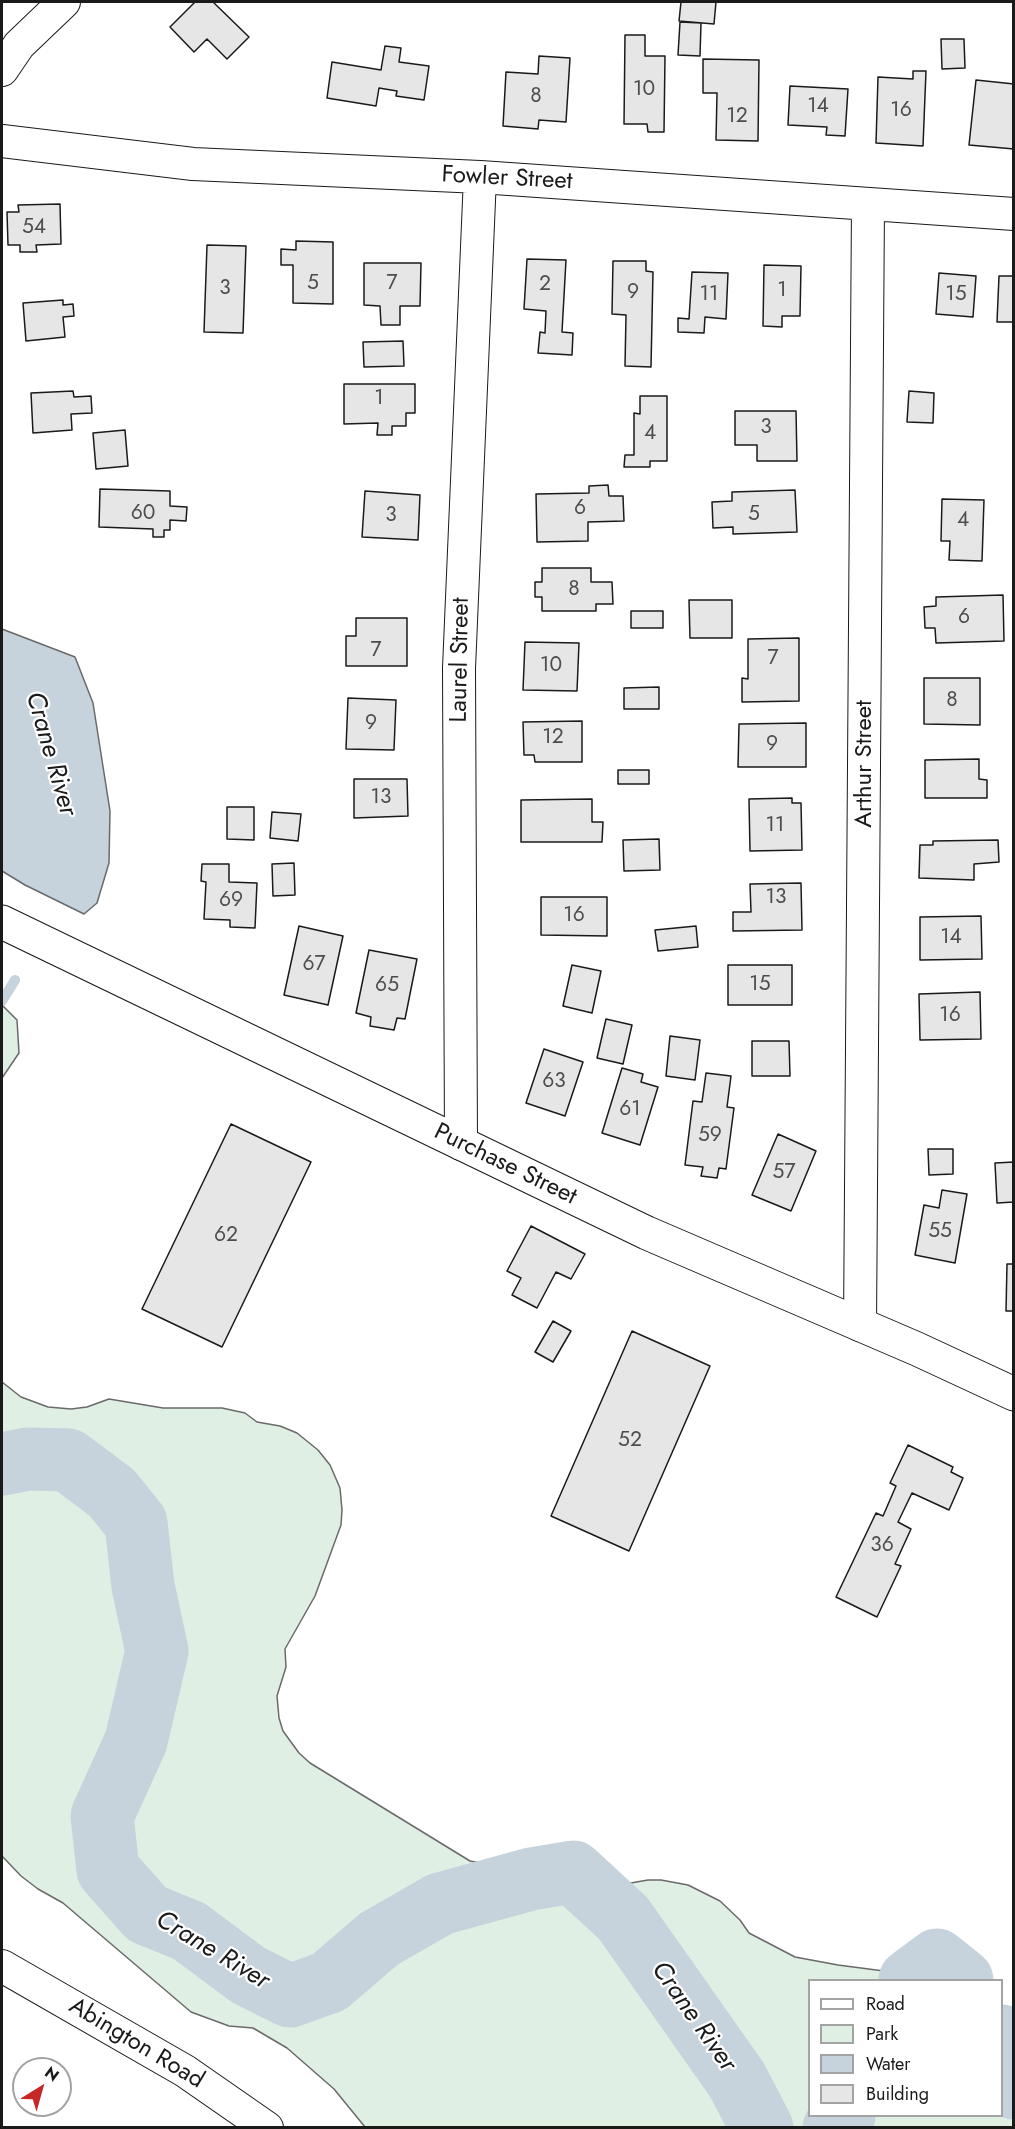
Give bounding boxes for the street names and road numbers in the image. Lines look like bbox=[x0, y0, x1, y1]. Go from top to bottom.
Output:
street label: Fowler Street bbox=[441, 161, 573, 197]
street label: Laurel Street bbox=[446, 597, 476, 723]
street label: Arthur Street bbox=[851, 700, 879, 828]
street label: Purchase Street bbox=[429, 1118, 581, 1212]
street label: Abington Road bbox=[63, 1992, 209, 2096]

